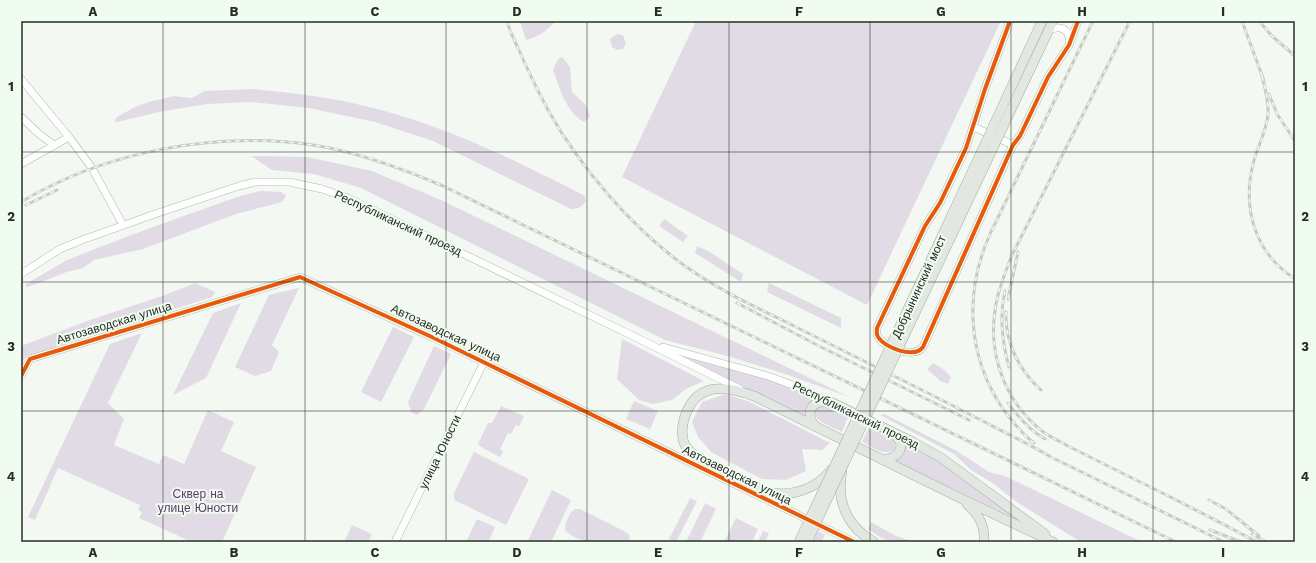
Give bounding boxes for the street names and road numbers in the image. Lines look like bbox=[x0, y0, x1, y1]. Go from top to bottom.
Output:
street label: Республиканский проезд bbox=[332, 187, 464, 259]
street label: Добрынинский мост bbox=[889, 233, 949, 341]
street label: Автозаводская улица bbox=[55, 299, 174, 347]
street label: Автозаводская улица bbox=[389, 301, 503, 365]
street label: Республиканский проезд bbox=[791, 378, 921, 452]
street label: улица Юности bbox=[416, 413, 464, 491]
street label: Автозаводская улица bbox=[680, 442, 794, 508]

